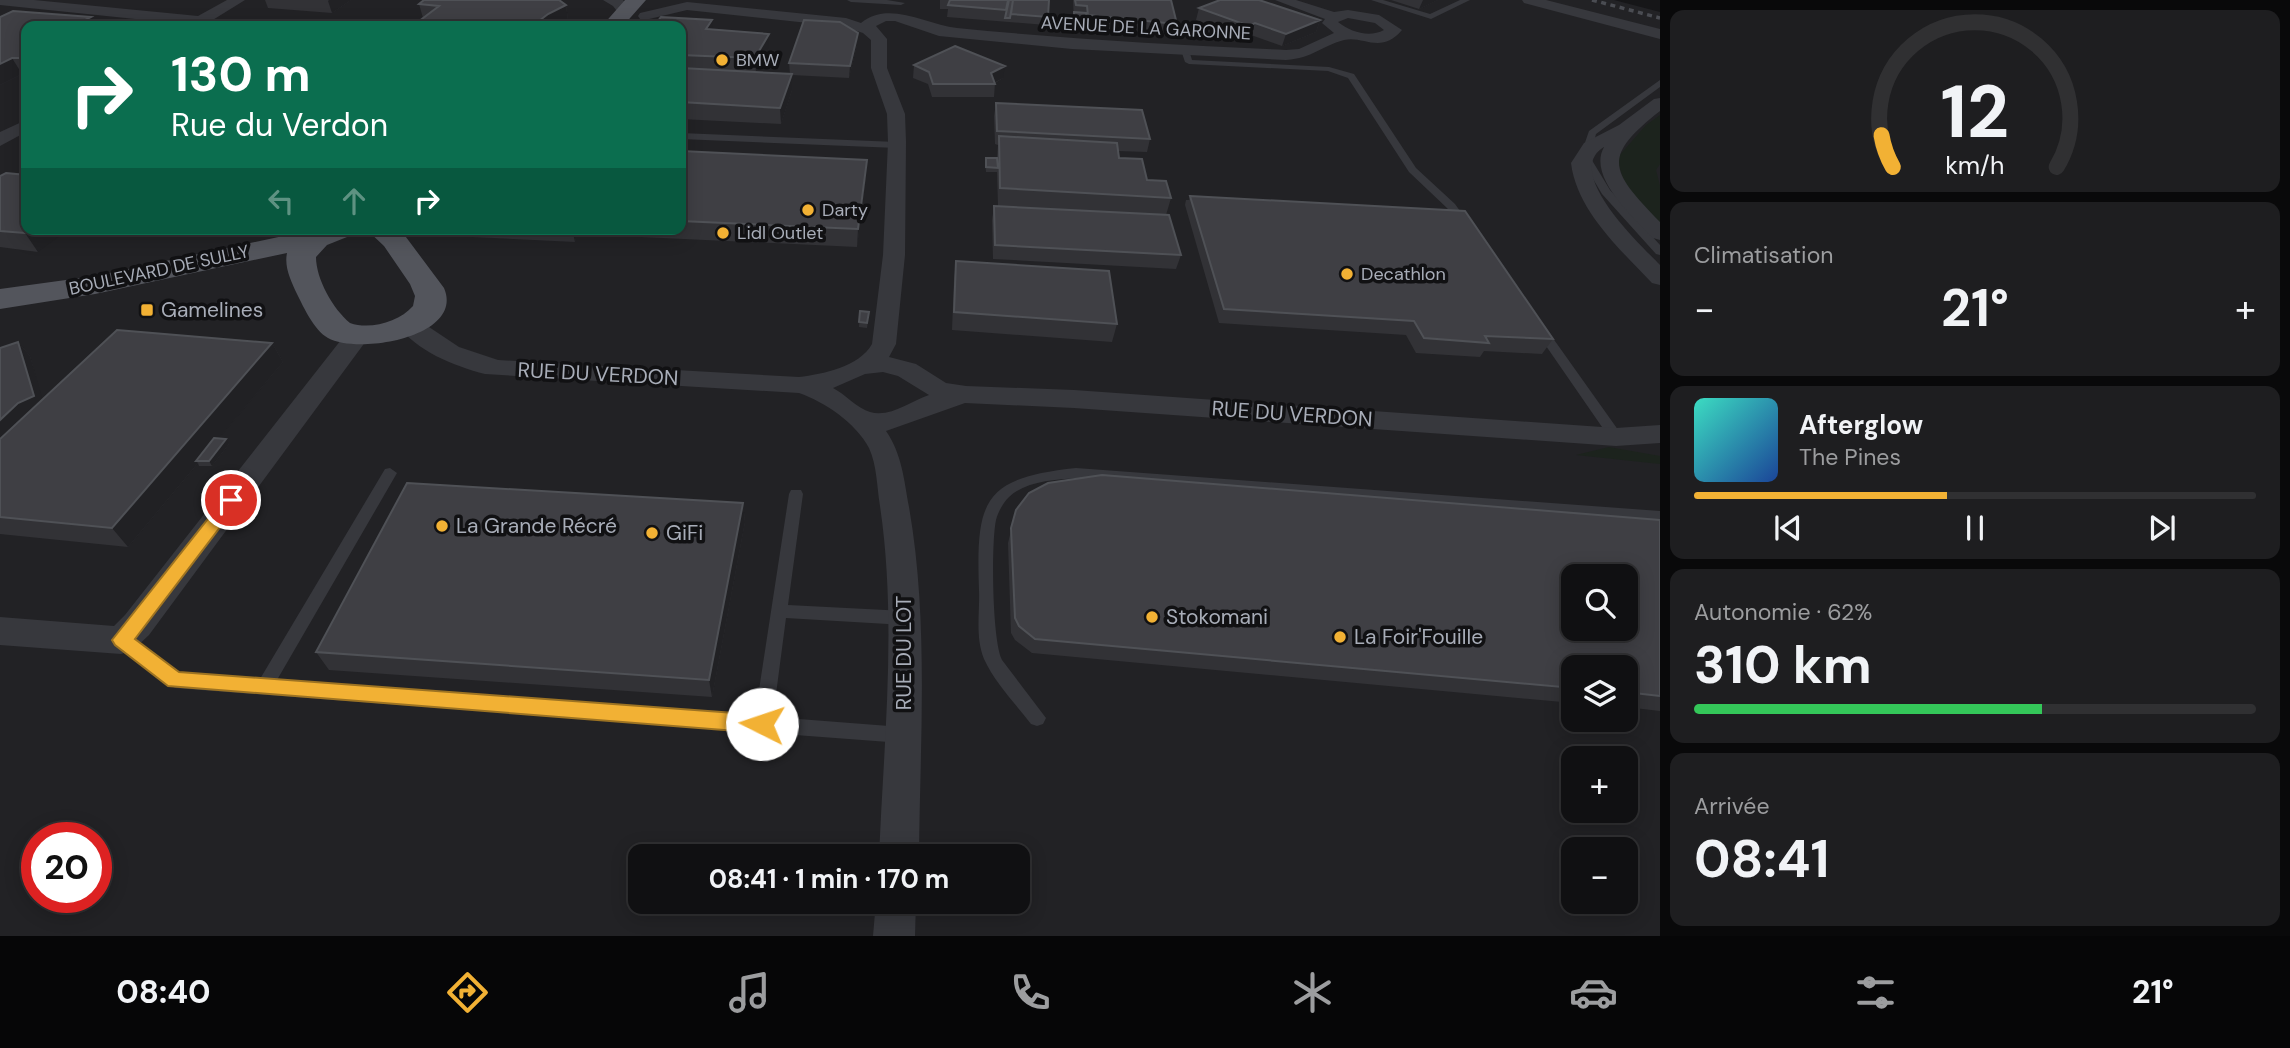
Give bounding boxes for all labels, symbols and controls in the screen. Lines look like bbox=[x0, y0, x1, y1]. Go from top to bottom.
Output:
street label: AVENUE DE LA GARONNE bbox=[1040, 11, 1252, 45]
text: 130 m bbox=[171, 42, 311, 106]
place label: BMW bbox=[736, 48, 779, 72]
icon: right bbox=[56, 49, 147, 140]
marker: BMW bbox=[714, 52, 730, 68]
text: 12 bbox=[1941, 65, 2009, 160]
text: Rue du Verdon bbox=[171, 104, 388, 146]
text: km/h bbox=[1945, 149, 2005, 182]
icon: left bbox=[262, 182, 300, 220]
icon: ahead bbox=[335, 182, 373, 220]
icon: right bbox=[408, 182, 446, 220]
place label: Darty bbox=[822, 198, 868, 222]
marker: Darty bbox=[800, 202, 816, 218]
place label: Lidl Outlet bbox=[737, 221, 823, 245]
marker: Lidl Outlet bbox=[715, 225, 731, 241]
street label: BOULEVARD DE SULLY bbox=[67, 239, 252, 301]
text: Climatisation bbox=[1694, 240, 1833, 270]
place label: Decathlon bbox=[1361, 262, 1446, 286]
marker: Decathlon bbox=[1339, 266, 1355, 282]
text: 21° bbox=[1941, 274, 2009, 342]
text: − bbox=[1694, 284, 1715, 334]
text: + bbox=[2235, 284, 2256, 334]
place label: Gamelines bbox=[161, 296, 263, 324]
marker: Gamelines bbox=[139, 302, 155, 318]
street label: RUE DU VERDON bbox=[517, 356, 679, 392]
street label: RUE DU VERDON bbox=[1211, 394, 1373, 434]
text: Afterglow bbox=[1799, 408, 1923, 442]
text: The Pines bbox=[1799, 442, 1901, 472]
pin bbox=[201, 470, 261, 530]
icon: arrive bbox=[212, 481, 250, 519]
icon: previous bbox=[1769, 509, 1807, 547]
icon: pause bbox=[1956, 509, 1994, 547]
icon: next bbox=[2143, 509, 2181, 547]
place label: La Grande Récré bbox=[456, 512, 617, 540]
marker: La Grande Récré bbox=[434, 518, 450, 534]
place label: GiFi bbox=[666, 519, 703, 547]
marker: GiFi bbox=[644, 525, 660, 541]
map controls bbox=[1561, 564, 1638, 914]
button: search bbox=[1561, 564, 1638, 641]
street label: RUE DU LOT bbox=[890, 596, 918, 710]
text: Autonomie · 62% bbox=[1694, 597, 1872, 627]
place label: Stokomani bbox=[1166, 603, 1268, 631]
marker: Stokomani bbox=[1144, 609, 1160, 625]
place label: La Foir'Fouille bbox=[1354, 623, 1483, 651]
marker: La Foir'Fouille bbox=[1332, 629, 1348, 645]
text: 310 km bbox=[1694, 631, 1872, 699]
button: layers bbox=[1561, 655, 1638, 732]
position arrow bbox=[725, 687, 799, 761]
button: + bbox=[1561, 746, 1638, 823]
text: Arrivée bbox=[1694, 791, 1770, 821]
speed limit sign: 20 bbox=[21, 822, 112, 913]
text: 08:41 bbox=[1694, 825, 1829, 893]
button: − bbox=[1561, 837, 1638, 914]
text: 08:41 · 1 min · 170 m bbox=[709, 862, 949, 896]
icon: directions bbox=[443, 968, 492, 1017]
icon: music bbox=[725, 968, 774, 1017]
icon: phone bbox=[1006, 968, 1055, 1017]
icon: climate bbox=[1288, 968, 1337, 1017]
icon: car bbox=[1569, 968, 1618, 1017]
icon: filters bbox=[1851, 968, 1900, 1017]
text: 08:40 bbox=[116, 971, 211, 1013]
text: 21° bbox=[2132, 971, 2174, 1013]

